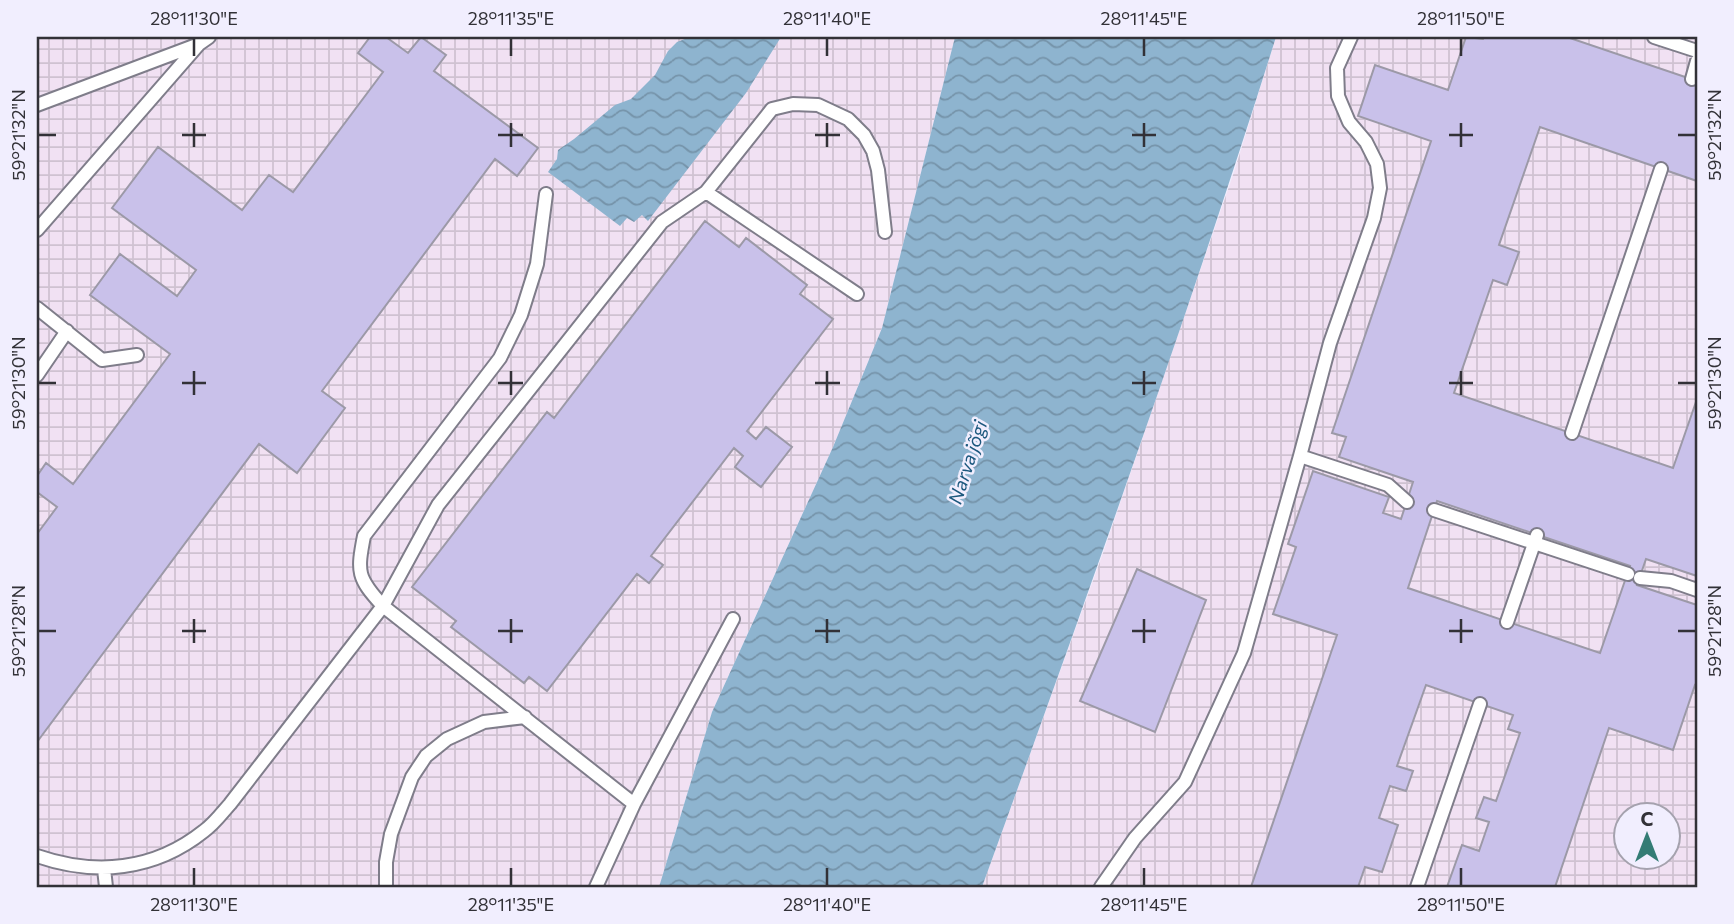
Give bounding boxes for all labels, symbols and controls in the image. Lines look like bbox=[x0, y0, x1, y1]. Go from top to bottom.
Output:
text: 28°11'30"E bbox=[150, 7, 238, 29]
text: 28°11'35"E bbox=[468, 7, 554, 29]
text: 28°11'40"E bbox=[783, 7, 871, 29]
text: 28°11'45"E bbox=[1101, 7, 1187, 29]
text: 28°11'50"E bbox=[1417, 7, 1505, 29]
text: 59°21'32"N bbox=[7, 89, 29, 181]
text: 59°21'32"N bbox=[1703, 89, 1725, 181]
text: 59°21'30"N bbox=[7, 336, 29, 430]
text: 59°21'30"N bbox=[1703, 336, 1725, 430]
water label: Narva jõgi bbox=[943, 416, 992, 507]
text: 59°21'28"N bbox=[7, 585, 29, 677]
text: 59°21'28"N bbox=[1703, 585, 1725, 677]
north arrow bbox=[1612, 802, 1682, 872]
text: С bbox=[1641, 807, 1654, 830]
text: 28°11'30"E bbox=[150, 893, 238, 915]
text: 28°11'35"E bbox=[468, 893, 554, 915]
text: 28°11'40"E bbox=[783, 893, 871, 915]
text: 28°11'45"E bbox=[1101, 893, 1187, 915]
text: 28°11'50"E bbox=[1417, 893, 1505, 915]

